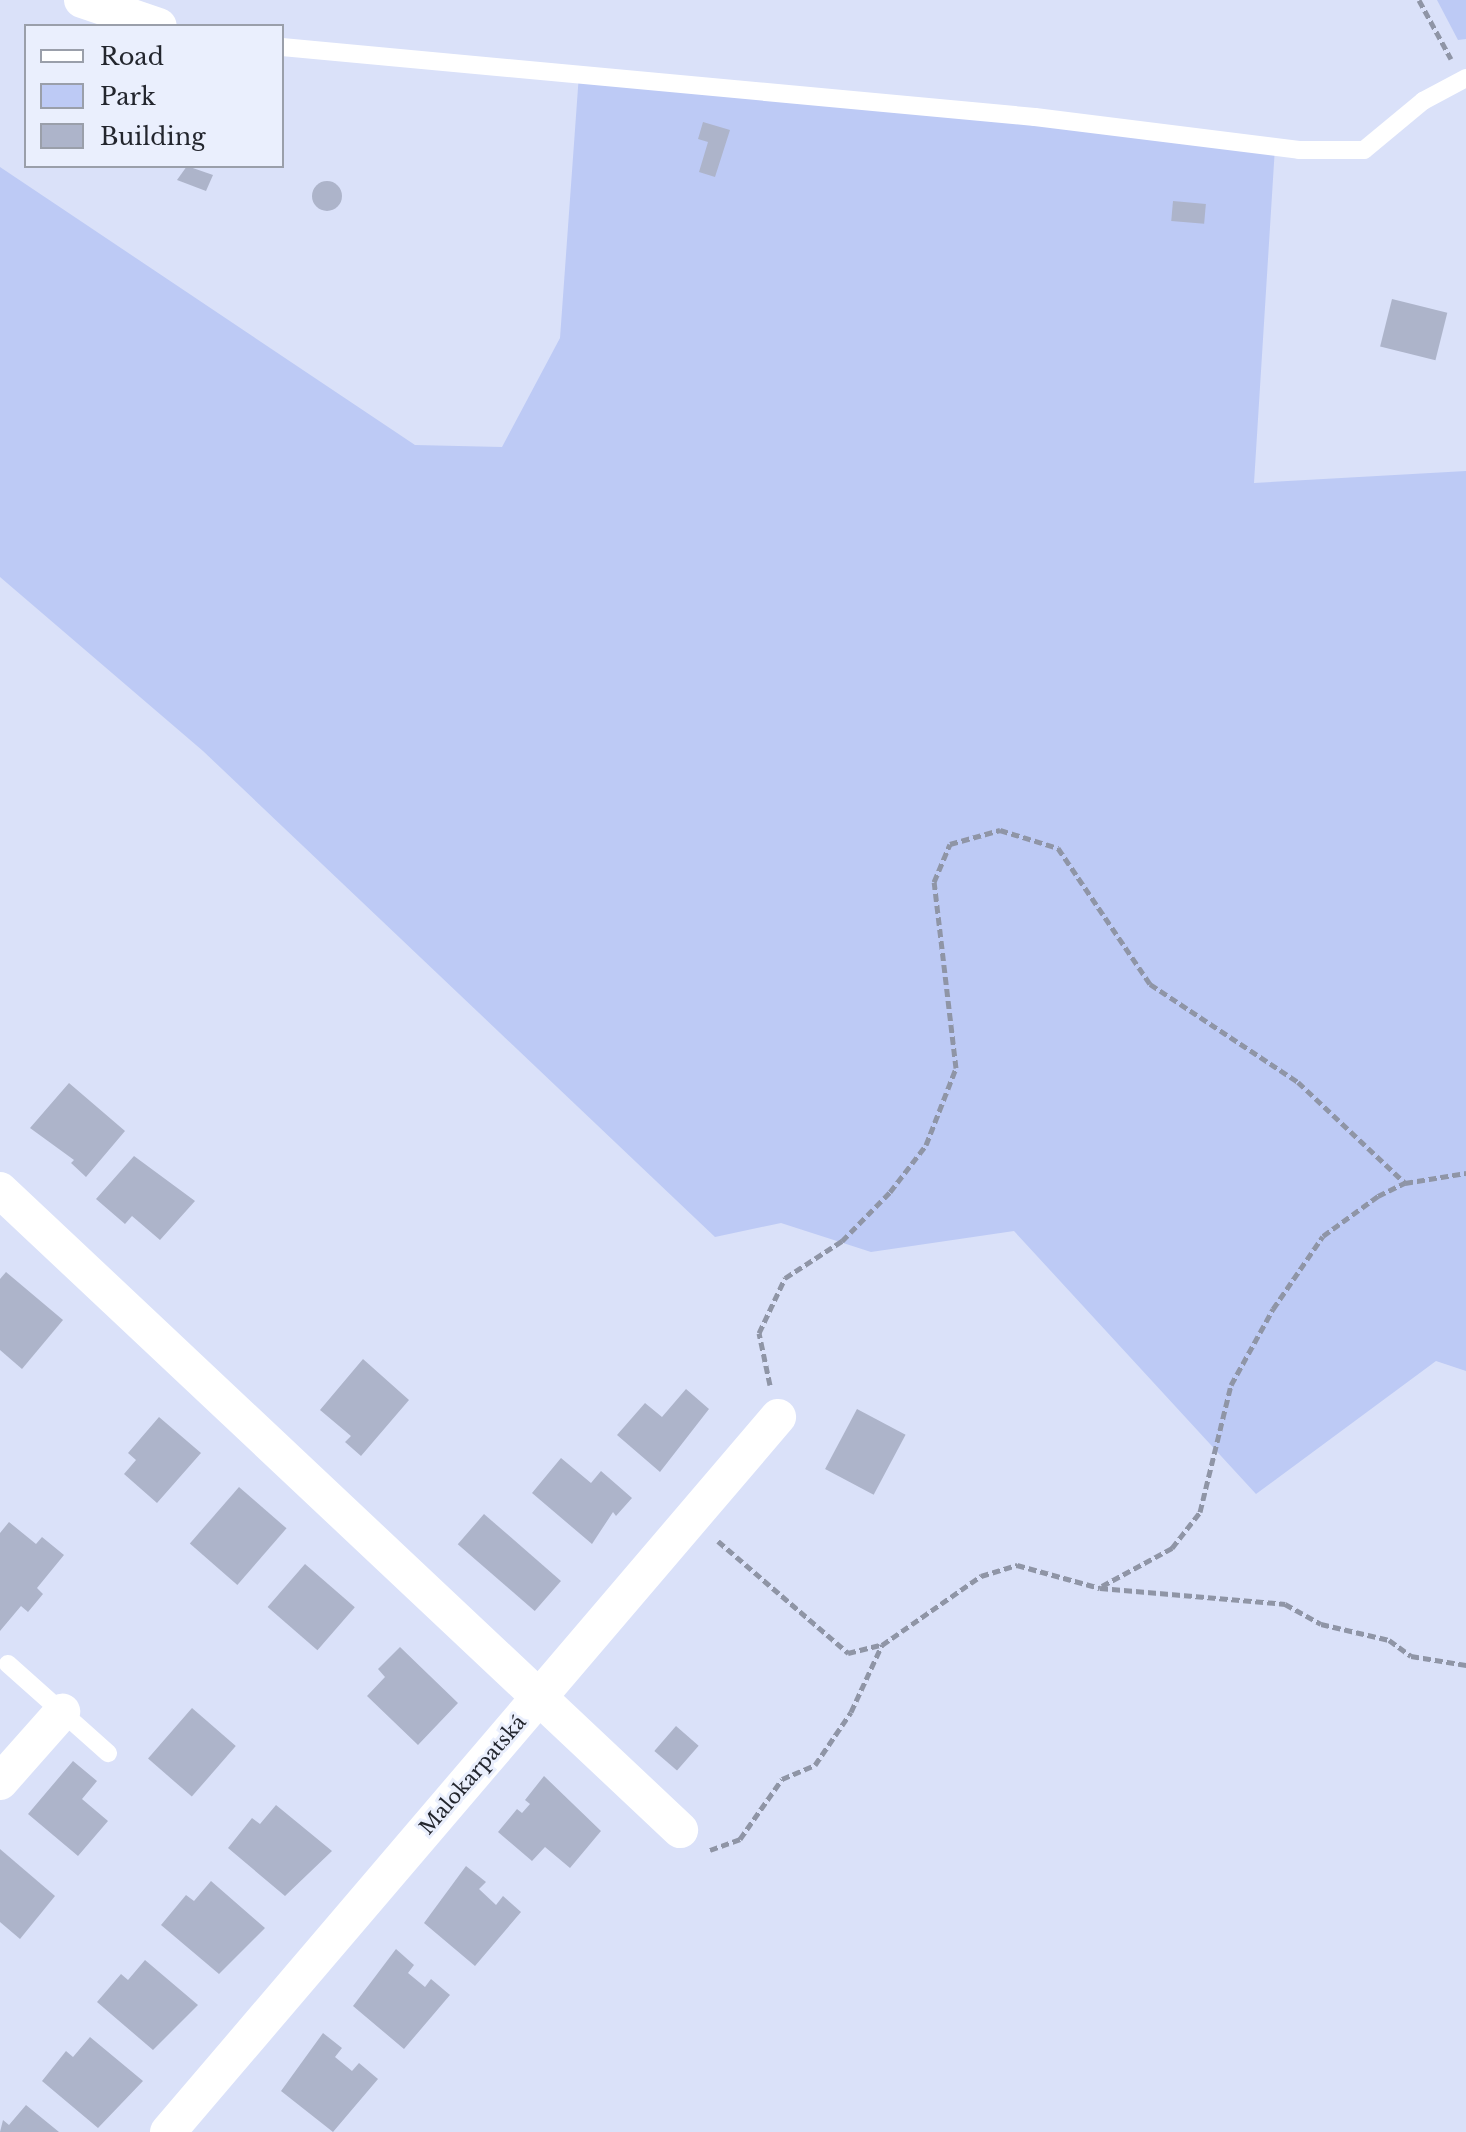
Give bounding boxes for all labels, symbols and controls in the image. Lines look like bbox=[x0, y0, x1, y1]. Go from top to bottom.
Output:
legend bbox=[24, 24, 284, 168]
text: Road bbox=[100, 42, 164, 71]
text: Park bbox=[100, 82, 156, 111]
text: Building bbox=[100, 122, 206, 151]
street label: Malokarpatská bbox=[415, 1710, 531, 1840]

